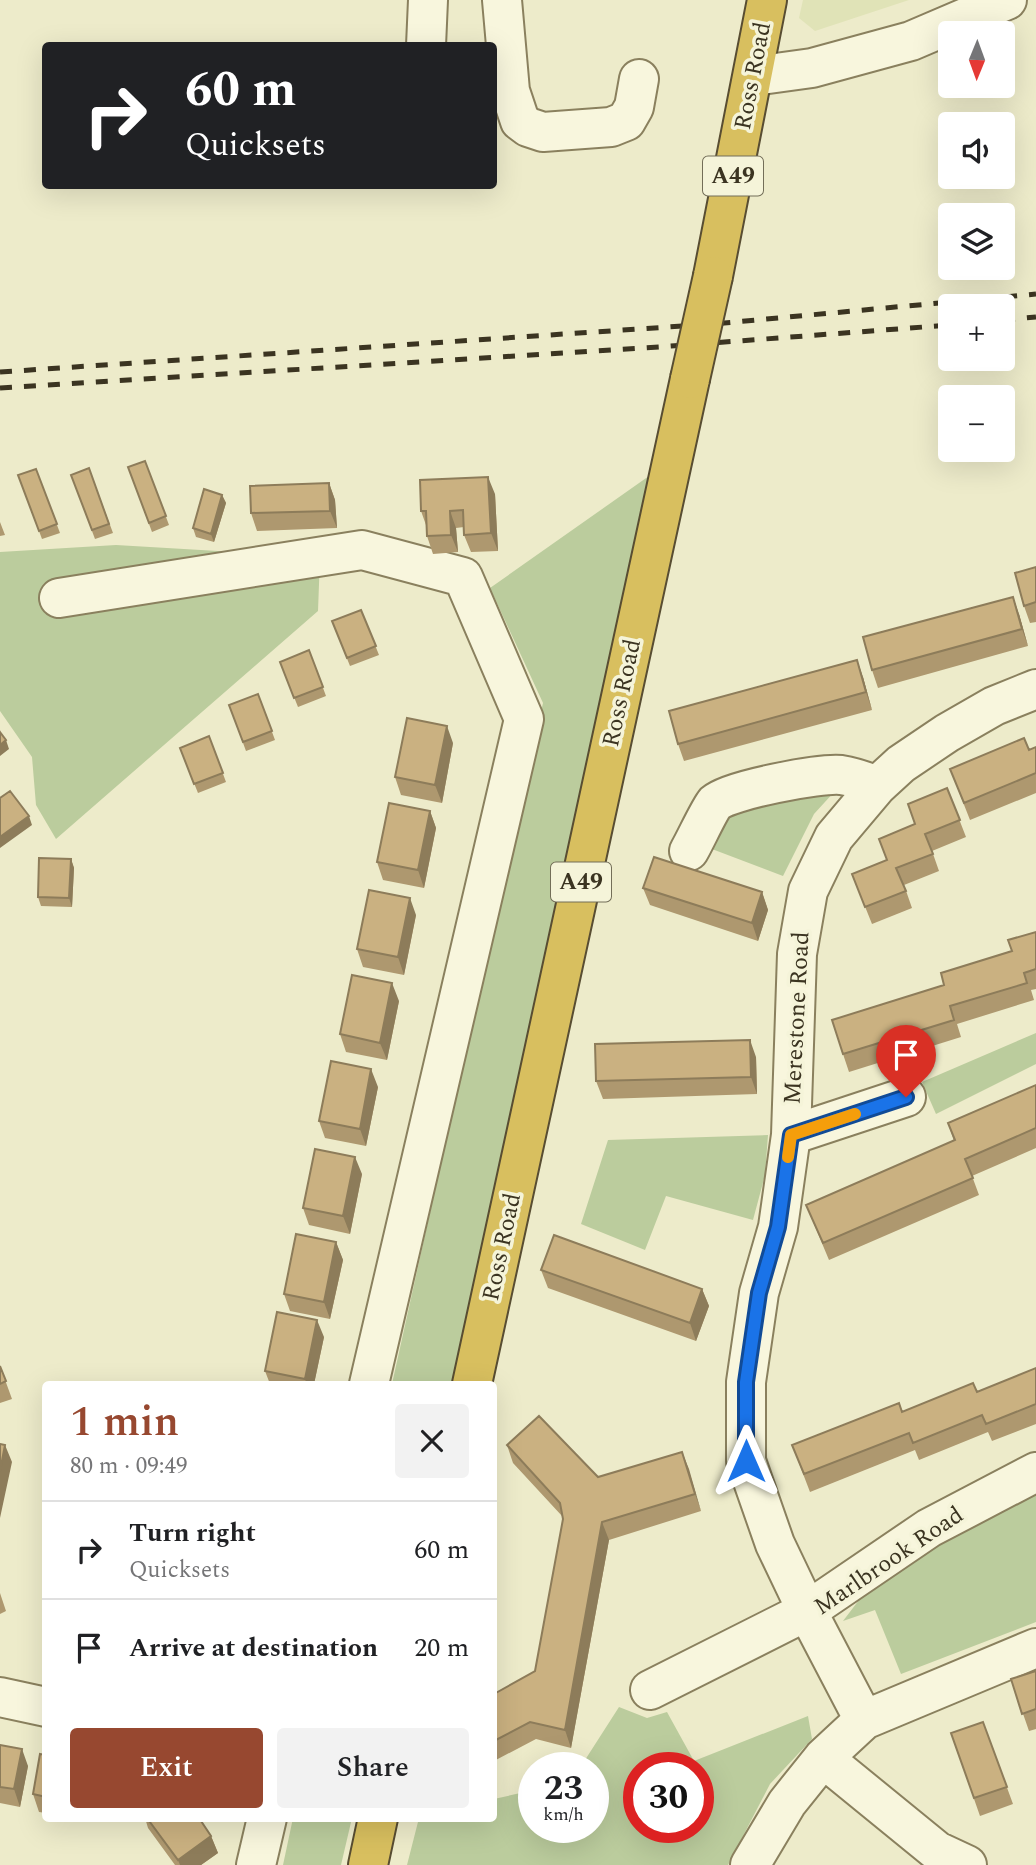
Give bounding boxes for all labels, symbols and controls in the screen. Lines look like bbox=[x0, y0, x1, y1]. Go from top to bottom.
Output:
street label: Ross Road bbox=[725, 19, 781, 133]
north arrow bbox=[938, 21, 1015, 98]
map controls bbox=[938, 21, 1015, 462]
text: 60 m bbox=[185, 53, 296, 128]
icon: right bbox=[70, 70, 161, 161]
button: sound bbox=[938, 112, 1015, 189]
text: Quicksets bbox=[185, 121, 326, 170]
road number: A49 bbox=[703, 156, 763, 196]
button: layers bbox=[938, 203, 1015, 280]
button: + bbox=[938, 294, 1015, 371]
button: − bbox=[938, 385, 1015, 462]
street label: Ross Road bbox=[593, 636, 651, 750]
road number: A49 bbox=[551, 862, 611, 902]
street label: Merestone Road bbox=[774, 931, 820, 1105]
pin bbox=[876, 1025, 936, 1097]
icon: arrive bbox=[887, 1036, 925, 1074]
street label: Ross Road bbox=[473, 1190, 531, 1304]
text: 1 min bbox=[70, 1391, 179, 1454]
button: close bbox=[395, 1404, 469, 1478]
position arrow bbox=[709, 1424, 783, 1498]
text: 80 m · 09:49 bbox=[70, 1449, 188, 1484]
street label: Marlbrook Road bbox=[807, 1497, 971, 1625]
text: Turn right bbox=[129, 1513, 256, 1553]
text: 60 m bbox=[414, 1530, 469, 1570]
icon: right bbox=[70, 1531, 108, 1569]
text: Quicksets bbox=[129, 1553, 230, 1588]
text: Arrive at destination bbox=[129, 1628, 378, 1668]
text: 20 m bbox=[414, 1628, 469, 1668]
icon: arrive bbox=[70, 1629, 108, 1667]
button: Exit bbox=[70, 1728, 263, 1808]
button: Share bbox=[277, 1728, 469, 1808]
speed limit sign: 30 bbox=[623, 1752, 714, 1843]
text: 23 bbox=[544, 1762, 583, 1815]
text: km/h bbox=[543, 1801, 584, 1828]

